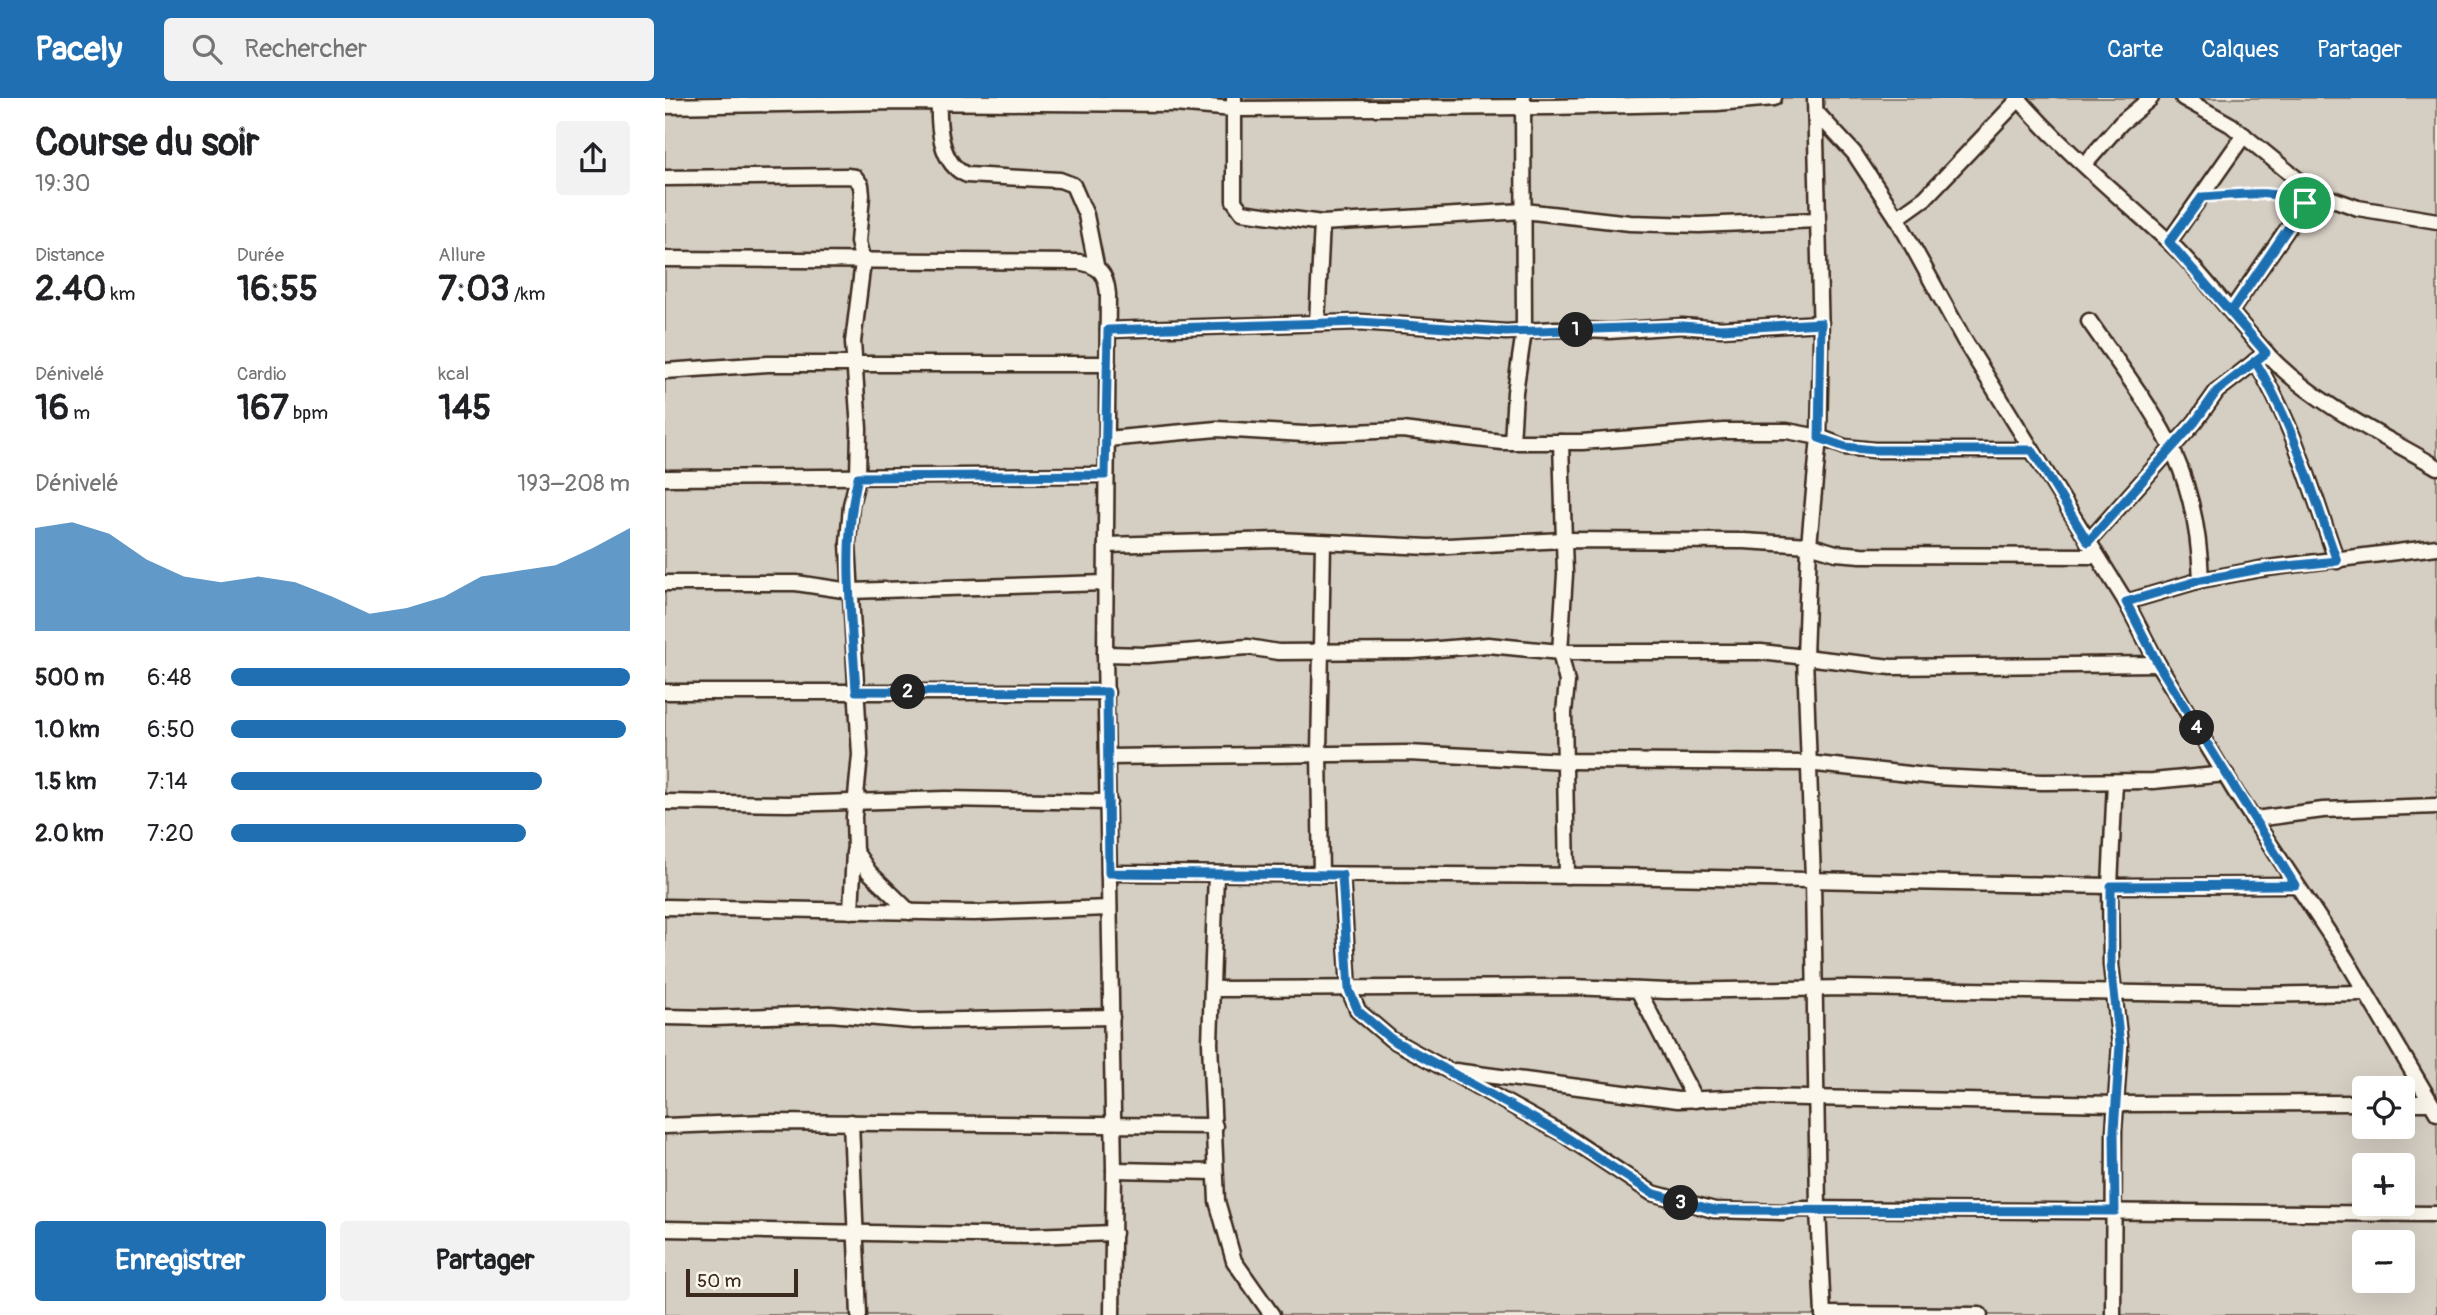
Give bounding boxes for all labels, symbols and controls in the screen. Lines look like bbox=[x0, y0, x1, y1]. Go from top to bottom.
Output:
search box bbox=[164, 18, 654, 81]
text: Pacely bbox=[35, 29, 122, 70]
icon: search bbox=[188, 30, 226, 68]
text: Rechercher bbox=[244, 33, 367, 65]
text: Carte bbox=[2107, 35, 2163, 64]
text: Calques bbox=[2201, 35, 2279, 64]
text: Partager bbox=[2317, 35, 2402, 64]
text: Course du soir bbox=[35, 119, 259, 167]
button: share bbox=[556, 121, 630, 195]
text: 19:30 bbox=[35, 169, 91, 198]
pin bbox=[2275, 173, 2335, 233]
icon: arrive bbox=[2286, 184, 2324, 222]
text: Distance bbox=[35, 243, 104, 267]
text: Durée bbox=[237, 243, 284, 267]
text: Allure bbox=[438, 243, 485, 267]
text: 2.40 bbox=[35, 267, 106, 311]
text: 16:55 bbox=[237, 267, 318, 311]
text: 7:03 bbox=[438, 267, 510, 311]
text: km bbox=[106, 282, 135, 306]
text: /km bbox=[510, 282, 545, 306]
pin: 1 bbox=[1559, 313, 1593, 348]
text: 1 bbox=[1572, 317, 1579, 341]
text: Dénivelé bbox=[35, 362, 104, 386]
text: Cardio bbox=[237, 362, 287, 386]
text: kcal bbox=[438, 362, 469, 386]
text: 16 bbox=[35, 386, 69, 430]
text: 167 bbox=[237, 386, 289, 430]
text: 145 bbox=[438, 386, 491, 430]
text: m bbox=[69, 401, 90, 425]
text: bpm bbox=[289, 401, 328, 425]
text: Dénivelé bbox=[35, 469, 119, 498]
text: 193–208 m bbox=[517, 469, 630, 498]
text: 500 m bbox=[35, 663, 104, 692]
text: 6:48 bbox=[147, 663, 191, 692]
pin: 2 bbox=[891, 674, 925, 710]
text: 2 bbox=[902, 679, 913, 703]
pin: 4 bbox=[2179, 710, 2215, 746]
text: 1.0 km bbox=[35, 715, 100, 744]
text: 6:50 bbox=[147, 715, 195, 744]
text: 4 bbox=[2191, 715, 2202, 739]
text: 1.5 km bbox=[35, 767, 97, 796]
text: 7:14 bbox=[147, 767, 188, 796]
text: 2.0 km bbox=[35, 819, 104, 848]
text: 7:20 bbox=[147, 819, 194, 848]
map controls bbox=[2352, 1076, 2415, 1293]
button: locate bbox=[2352, 1076, 2415, 1139]
button: + bbox=[2352, 1153, 2415, 1216]
pin: 3 bbox=[1663, 1186, 1699, 1220]
text: 3 bbox=[1675, 1190, 1686, 1214]
button: Enregistrer bbox=[35, 1221, 326, 1301]
button: Partager bbox=[340, 1221, 630, 1301]
button: − bbox=[2352, 1230, 2415, 1293]
scale bar bbox=[686, 1266, 798, 1298]
text: 50 m bbox=[697, 1269, 741, 1293]

